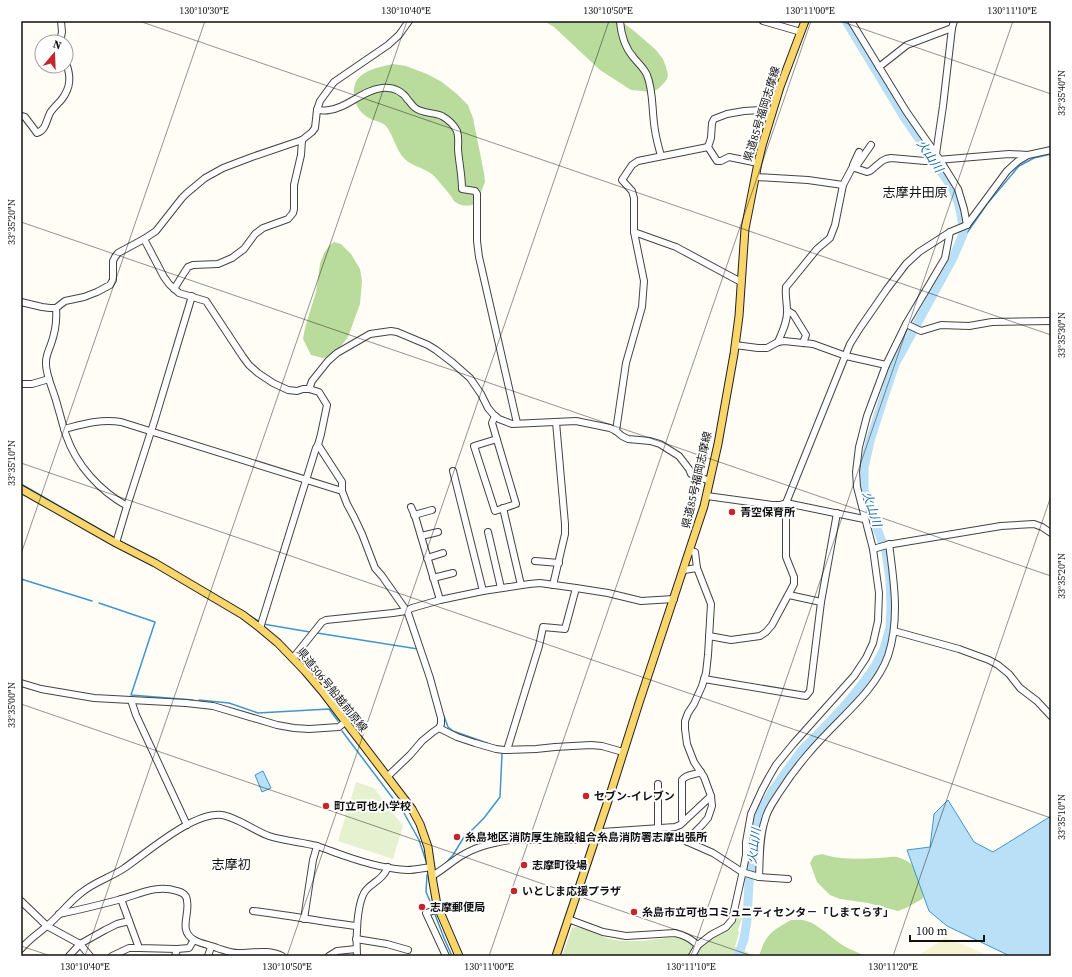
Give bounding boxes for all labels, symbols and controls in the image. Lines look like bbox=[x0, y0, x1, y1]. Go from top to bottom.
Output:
text: 130°10'30"E bbox=[179, 4, 229, 17]
text: 130°10'40"E bbox=[381, 4, 431, 17]
text: 130°10'50"E bbox=[583, 4, 633, 17]
text: 130°11'00"E bbox=[785, 4, 835, 17]
text: 130°11'10"E bbox=[987, 4, 1037, 17]
north arrow bbox=[34, 34, 74, 74]
text: N bbox=[51, 37, 63, 53]
street label: 県道85号福岡志摩線 bbox=[740, 64, 784, 164]
text: 33°35'40"N bbox=[1055, 70, 1068, 116]
water label: 火山川 bbox=[913, 137, 948, 177]
district label: 志摩井田原 bbox=[882, 184, 948, 201]
text: 33°35'20"N bbox=[5, 199, 18, 245]
text: 33°35'30"N bbox=[1055, 312, 1068, 358]
street label: 県道85号福岡志摩線 bbox=[679, 430, 715, 530]
text: 33°35'10"N bbox=[5, 440, 18, 486]
water label: 火山川 bbox=[859, 489, 886, 530]
place label: 青空保育所 bbox=[740, 505, 795, 520]
marker: 青空保育所 bbox=[727, 507, 737, 517]
text: 33°35'20"N bbox=[1055, 553, 1068, 599]
street label: 県道506号船越前原線 bbox=[293, 645, 371, 735]
text: 33°35'00"N bbox=[5, 682, 18, 728]
place label: セブン-イレブン bbox=[594, 789, 675, 804]
marker: セブン-イレブン bbox=[581, 791, 591, 801]
text: 33°35'10"N bbox=[1055, 794, 1068, 840]
place label: 町立可也小学校 bbox=[334, 799, 411, 814]
marker: 町立可也小学校 bbox=[321, 801, 331, 811]
water label: 火山川 bbox=[744, 825, 764, 865]
place label: 糸島地区消防厚生施設組合糸島消防署志摩出張所 bbox=[465, 830, 707, 845]
marker: 糸島地区消防厚生施設組合糸島消防署志摩出張所 bbox=[452, 832, 462, 842]
district label: 志摩初 bbox=[211, 856, 251, 873]
place label: 志摩町役場 bbox=[532, 858, 587, 873]
marker: 志摩町役場 bbox=[519, 860, 529, 870]
place label: いとしま応援プラザ bbox=[522, 884, 621, 899]
marker: いとしま応援プラザ bbox=[509, 886, 519, 896]
place label: 志摩郵便局 bbox=[430, 900, 485, 915]
marker: 志摩郵便局 bbox=[417, 902, 427, 912]
place label: 糸島市立可也コミュニティセンタ－「しまてらす」 bbox=[642, 905, 894, 920]
marker: 糸島市立可也コミュニティセンタ－「しまてらす」 bbox=[629, 907, 639, 917]
scale bar bbox=[910, 917, 984, 943]
text: 100 m bbox=[916, 923, 948, 939]
text: 130°10'40"E bbox=[60, 960, 110, 973]
text: 130°10'50"E bbox=[262, 960, 312, 973]
text: 130°11'00"E bbox=[464, 960, 514, 973]
text: 130°11'10"E bbox=[666, 960, 716, 973]
text: 130°11'20"E bbox=[868, 960, 918, 973]

